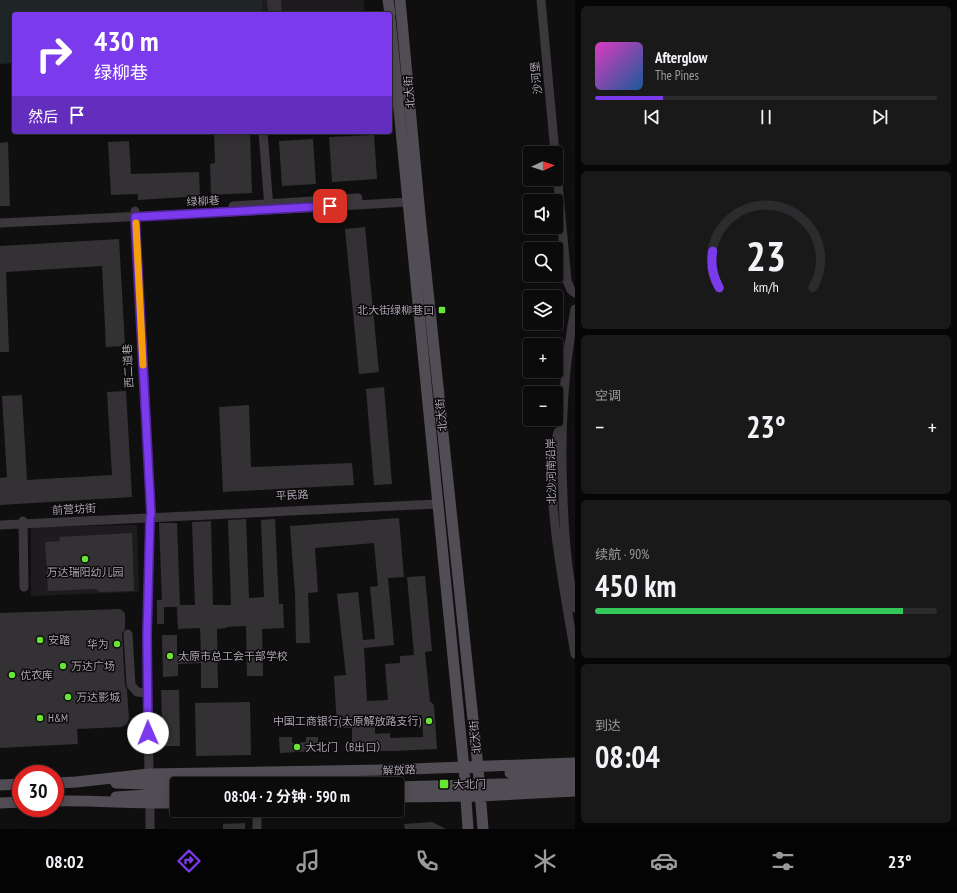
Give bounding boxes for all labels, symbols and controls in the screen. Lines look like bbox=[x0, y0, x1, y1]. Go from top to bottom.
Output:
text: 430 m bbox=[94, 22, 158, 59]
icon: right bbox=[28, 28, 80, 80]
text: Afterglow bbox=[655, 48, 707, 67]
text: 绿柳巷 bbox=[94, 61, 148, 84]
street label: 沙河堡 bbox=[527, 61, 545, 95]
text: The Pines bbox=[655, 67, 699, 84]
street label: 北大街 bbox=[401, 75, 417, 109]
icon: arrive bbox=[66, 104, 88, 126]
icon: previous bbox=[641, 106, 663, 128]
icon: pause bbox=[755, 106, 777, 128]
icon: next bbox=[869, 106, 891, 128]
text: 然后 bbox=[28, 107, 58, 126]
north arrow bbox=[523, 146, 563, 186]
map controls bbox=[523, 146, 563, 426]
pin bbox=[313, 189, 347, 223]
street label: 绿柳巷 bbox=[186, 193, 220, 209]
button: sound bbox=[523, 194, 563, 234]
icon: arrive bbox=[319, 195, 341, 217]
text: 23 bbox=[746, 229, 786, 282]
button: search bbox=[523, 242, 563, 282]
text: km/h bbox=[753, 276, 779, 295]
button: layers bbox=[523, 290, 563, 330]
place label: 北大街绿柳巷口 bbox=[357, 303, 434, 317]
marker: 北大街绿柳巷口 bbox=[437, 305, 447, 315]
button: + bbox=[523, 338, 563, 378]
street label: 西二道巷 bbox=[120, 344, 136, 388]
button: − bbox=[523, 386, 563, 426]
text: 空调 bbox=[595, 387, 621, 404]
street label: 北大街 bbox=[432, 398, 450, 432]
text: 23° bbox=[746, 407, 786, 446]
text: − bbox=[595, 413, 604, 441]
text: + bbox=[928, 413, 937, 441]
street label: 北沙河南沿岸 bbox=[543, 438, 559, 504]
street label: 平民路 bbox=[275, 487, 309, 503]
street label: 前营坊街 bbox=[52, 501, 96, 517]
text: 续航 · 90% bbox=[595, 546, 649, 563]
marker: 万达瑞阳幼儿园 bbox=[80, 554, 90, 564]
place label: 万达瑞阳幼儿园 bbox=[47, 565, 124, 579]
text: 450 km bbox=[595, 566, 676, 605]
place label: 安踏 bbox=[48, 633, 70, 647]
marker: 安踏 bbox=[35, 635, 45, 645]
place label: 华为 bbox=[87, 637, 109, 651]
marker: 华为 bbox=[112, 639, 122, 649]
place label: 太原市总工会干部学校 bbox=[178, 649, 288, 663]
marker: 太原市总工会干部学校 bbox=[165, 651, 175, 661]
place label: 万达广场 bbox=[71, 659, 115, 673]
marker: 万达广场 bbox=[58, 661, 68, 671]
place label: 优衣库 bbox=[20, 668, 53, 682]
marker: 优衣库 bbox=[7, 670, 17, 680]
place label: 万达影城 bbox=[76, 690, 120, 704]
marker: 万达影城 bbox=[63, 692, 73, 702]
place label: H&M bbox=[48, 711, 68, 725]
position arrow bbox=[127, 712, 169, 754]
marker: H&M bbox=[35, 713, 45, 723]
place label: 中国工商银行(太原解放路支行) bbox=[273, 714, 421, 728]
marker: 中国工商银行(太原解放路支行) bbox=[424, 716, 434, 726]
text: 到达 bbox=[595, 717, 621, 734]
street label: 北大街 bbox=[466, 720, 484, 754]
text: 08:04 bbox=[595, 737, 660, 776]
place label: 大北门（B出口） bbox=[305, 740, 387, 754]
marker: 大北门（B出口） bbox=[292, 742, 302, 752]
street label: 解放路 bbox=[382, 762, 416, 778]
speed limit sign: 30 bbox=[12, 765, 64, 817]
place label: 大北门 bbox=[453, 777, 486, 791]
marker: 大北门 bbox=[438, 778, 450, 790]
text: 08:04 · 2 分钟 · 590 m bbox=[224, 787, 350, 806]
icon: directions bbox=[175, 847, 203, 875]
icon: music bbox=[294, 847, 322, 875]
icon: phone bbox=[413, 847, 441, 875]
icon: climate bbox=[531, 847, 559, 875]
icon: car bbox=[650, 847, 678, 875]
icon: filters bbox=[769, 847, 797, 875]
text: 08:02 bbox=[45, 850, 84, 873]
text: 23° bbox=[888, 850, 912, 873]

